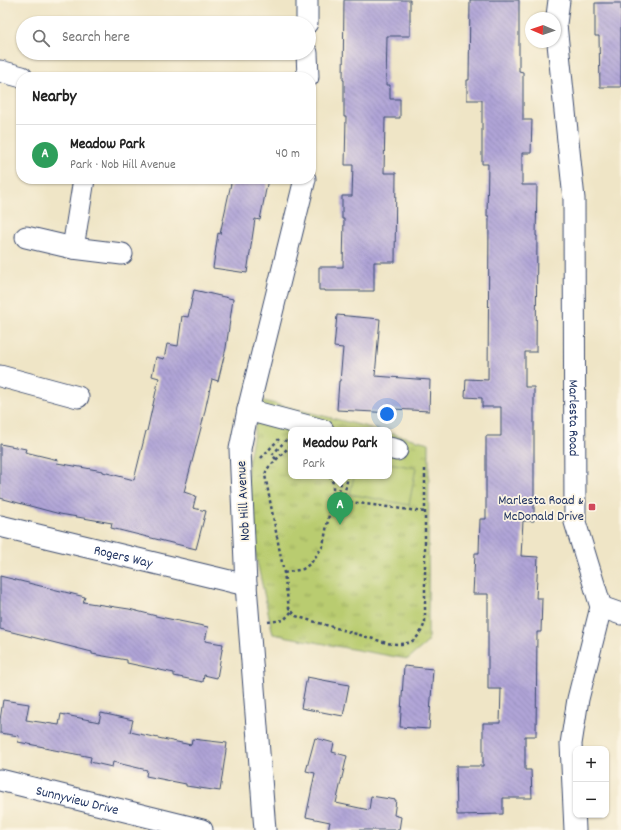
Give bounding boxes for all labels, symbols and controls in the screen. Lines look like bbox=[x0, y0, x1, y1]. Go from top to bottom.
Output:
north arrow bbox=[525, 12, 561, 48]
search box bbox=[16, 16, 316, 60]
icon: search bbox=[30, 27, 52, 49]
text: Search here bbox=[62, 27, 130, 49]
text: Nearby bbox=[32, 86, 76, 110]
text: Meadow Park bbox=[70, 134, 145, 156]
text: A bbox=[41, 145, 49, 164]
text: 40 m bbox=[276, 145, 300, 164]
text: Park · Nob Hill Avenue bbox=[70, 156, 176, 175]
street label: Marlesta Road bbox=[563, 380, 583, 456]
your location bbox=[377, 404, 397, 424]
popup bbox=[288, 427, 392, 479]
text: Meadow Park bbox=[303, 433, 377, 455]
text: Park bbox=[303, 455, 325, 474]
street label: Nob Hill Avenue bbox=[232, 460, 256, 542]
place label: Marlesta Road & McDonald Drive bbox=[498, 491, 584, 527]
pin: A bbox=[327, 492, 353, 525]
marker: Marlesta Road & McDonald Drive bbox=[587, 502, 597, 512]
street label: Rogers Way bbox=[92, 541, 155, 574]
map controls bbox=[573, 746, 609, 818]
button: + bbox=[573, 746, 609, 782]
street label: Sunnyview Drive bbox=[34, 781, 121, 821]
button: − bbox=[573, 782, 609, 818]

